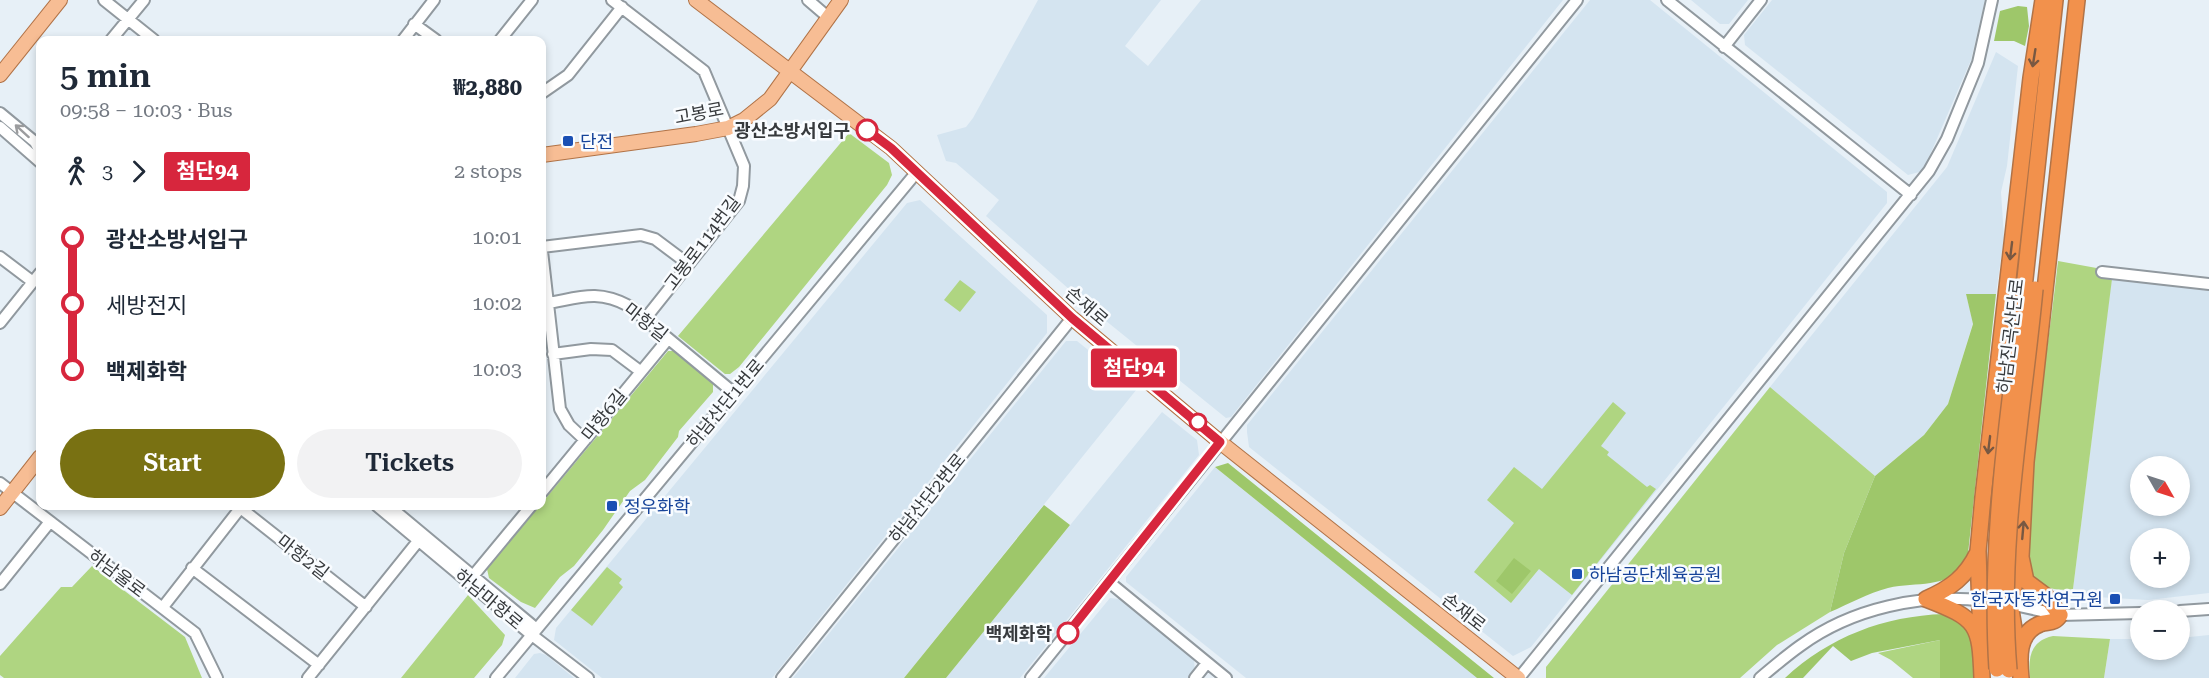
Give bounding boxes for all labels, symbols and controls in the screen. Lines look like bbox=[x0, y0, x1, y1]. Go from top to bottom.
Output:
one-way arrow bbox=[2029, 47, 2040, 67]
text: 5 min bbox=[60, 56, 151, 95]
text: ₩2,880 bbox=[453, 75, 522, 100]
text: 09:58 – 10:03 · Bus bbox=[60, 98, 232, 122]
street label: 고봉로 bbox=[673, 98, 725, 128]
marker: 광산소방서입구 bbox=[856, 119, 878, 141]
place label: 광산소방서입구 bbox=[734, 120, 850, 141]
one-way arrow bbox=[14, 124, 29, 138]
place label: 단전 bbox=[580, 131, 613, 152]
marker: 단전 bbox=[561, 134, 575, 148]
icon: walk bbox=[60, 155, 93, 188]
icon: forward bbox=[122, 155, 155, 188]
text: 3 bbox=[102, 159, 113, 183]
text: 첨단94 bbox=[176, 159, 238, 183]
text: 2 stops bbox=[454, 159, 522, 183]
street label: 고봉로114번길 bbox=[660, 192, 744, 294]
text: 10:01 bbox=[472, 225, 522, 249]
text: 광산소방서입구 bbox=[106, 227, 248, 252]
one-way arrow bbox=[2006, 241, 2017, 261]
street label: 하남진곡산단로 bbox=[1993, 277, 2027, 395]
street label: 손재로 bbox=[1061, 282, 1113, 330]
text: 10:02 bbox=[472, 291, 522, 315]
text: 세방전지 bbox=[106, 293, 187, 318]
street label: 마항길 bbox=[620, 298, 672, 346]
line badge: 첨단94 bbox=[1092, 348, 1176, 388]
street label: 하남산단1번로 bbox=[682, 354, 768, 452]
text: 첨단94 bbox=[1103, 356, 1165, 380]
text: 10:03 bbox=[472, 357, 522, 381]
text: 백제화학 bbox=[106, 359, 187, 384]
street label: 마항6길 bbox=[577, 385, 631, 445]
unlabelled marker bbox=[1189, 413, 1207, 431]
button: Start bbox=[60, 429, 285, 498]
button: Tickets bbox=[297, 429, 522, 498]
one-way arrow bbox=[1983, 435, 1994, 455]
street label: 하남산단2번로 bbox=[884, 449, 970, 547]
north arrow bbox=[2130, 456, 2190, 516]
map controls bbox=[2130, 456, 2190, 660]
place label: 정우화학 bbox=[624, 496, 690, 517]
marker: 정우화학 bbox=[605, 499, 619, 513]
one-way arrow bbox=[2018, 521, 2029, 541]
button: + bbox=[2130, 528, 2190, 588]
street label: 마항2길 bbox=[273, 530, 333, 584]
street label: 하남울로 bbox=[84, 545, 150, 601]
street label: 하남마항로 bbox=[451, 564, 527, 634]
place label: 하남공단체육공원 bbox=[1589, 564, 1721, 585]
marker: 하남공단체육공원 bbox=[1570, 567, 1584, 581]
street label: 손재로 bbox=[1438, 588, 1490, 636]
place label: 한국자동차연구원 bbox=[1971, 589, 2103, 610]
marker: 한국자동차연구원 bbox=[2108, 592, 2122, 606]
button: − bbox=[2130, 600, 2190, 660]
marker: 백제화학 bbox=[1057, 622, 1079, 644]
place label: 백제화학 bbox=[986, 623, 1052, 644]

